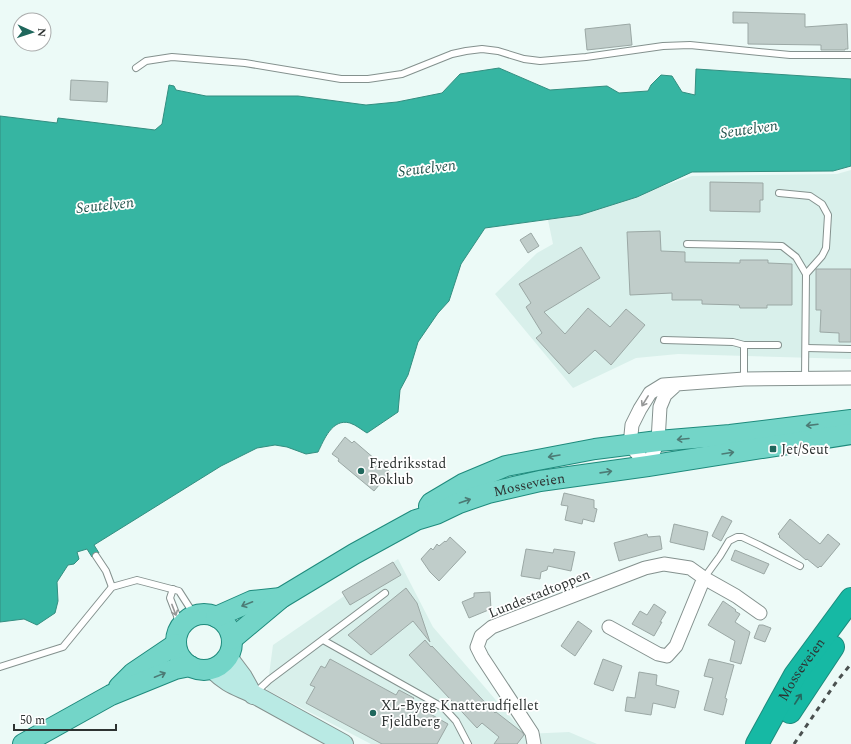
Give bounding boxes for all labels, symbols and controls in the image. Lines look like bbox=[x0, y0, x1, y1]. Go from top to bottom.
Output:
north arrow bbox=[12, 12, 52, 52]
text: N bbox=[33, 28, 50, 37]
water label: Seutelven bbox=[719, 114, 779, 145]
water label: Seutelven bbox=[397, 154, 457, 183]
water label: Seutelven bbox=[75, 191, 135, 220]
one-way arrow bbox=[641, 395, 649, 406]
one-way arrow bbox=[806, 421, 819, 429]
one-way arrow bbox=[677, 436, 690, 443]
place label: Jet/Seut bbox=[781, 439, 829, 460]
marker: Jet/Seut bbox=[768, 444, 778, 454]
one-way arrow bbox=[721, 449, 734, 457]
one-way arrow bbox=[548, 452, 561, 460]
place label: Fredriksstad Roklub bbox=[369, 453, 446, 490]
marker: Fredriksstad Roklub bbox=[356, 466, 366, 476]
street label: Mosseveien bbox=[491, 468, 566, 502]
one-way arrow bbox=[599, 468, 612, 475]
one-way arrow bbox=[459, 497, 472, 504]
street label: Lundestadtoppen bbox=[485, 563, 593, 623]
one-way arrow bbox=[242, 601, 254, 608]
one-way arrow bbox=[171, 603, 179, 615]
street label: Mosseveien bbox=[773, 633, 830, 705]
one-way arrow bbox=[153, 671, 165, 679]
one-way arrow bbox=[794, 694, 802, 705]
place label: XL-Bygg Knatterudfjellet Fjeldberg bbox=[381, 695, 539, 732]
scale bar bbox=[14, 706, 116, 732]
marker: XL-Bygg Knatterudfjellet Fjeldberg bbox=[368, 708, 378, 718]
text: 50 m bbox=[20, 711, 45, 730]

